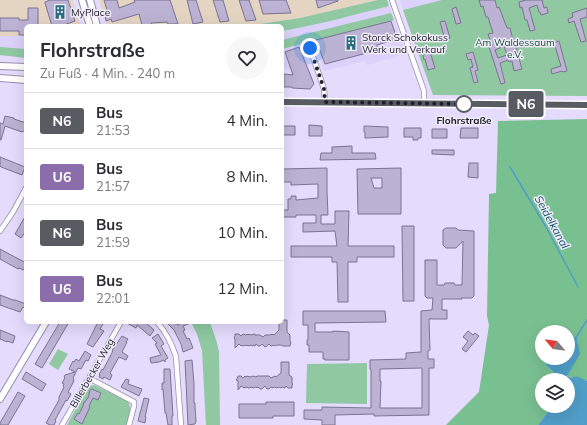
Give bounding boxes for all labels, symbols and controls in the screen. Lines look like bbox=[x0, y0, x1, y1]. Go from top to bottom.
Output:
building icon: MyPlace bbox=[52, 4, 68, 20]
place label: MyPlace bbox=[71, 6, 110, 19]
place label: Storck Schokokuss Werk und Verkauf bbox=[362, 31, 448, 56]
building icon: Storck Schokokuss Werk und Verkauf bbox=[343, 35, 359, 51]
park label: Am Waldessaum e.V. bbox=[475, 36, 555, 61]
button: heart bbox=[226, 37, 268, 79]
text: Flohrstraße bbox=[40, 38, 145, 62]
your location bbox=[300, 38, 320, 58]
text: Zu Fuß · 4 Min. · 240 m bbox=[40, 65, 175, 81]
line badge: N6 bbox=[508, 91, 544, 117]
marker: Flohrstraße bbox=[455, 95, 473, 113]
text: N6 bbox=[517, 95, 535, 113]
text: Bus bbox=[96, 103, 123, 122]
text: 4 Min. bbox=[226, 111, 268, 130]
text: N6 bbox=[53, 112, 71, 130]
place label: Flohrstraße bbox=[436, 114, 492, 127]
text: 21:53 bbox=[96, 122, 130, 138]
text: Bus bbox=[96, 159, 123, 178]
text: 8 Min. bbox=[226, 167, 268, 186]
text: U6 bbox=[53, 168, 71, 186]
text: 21:57 bbox=[96, 178, 130, 194]
water label: Seidelkanal bbox=[532, 193, 572, 251]
text: Bus bbox=[96, 215, 123, 234]
text: 10 Min. bbox=[217, 223, 268, 242]
text: N6 bbox=[53, 224, 71, 242]
text: 21:59 bbox=[96, 234, 130, 250]
text: Bus bbox=[96, 271, 123, 290]
text: 12 Min. bbox=[217, 279, 268, 298]
text: U6 bbox=[53, 280, 71, 298]
text: 22:01 bbox=[96, 290, 130, 306]
north arrow bbox=[535, 325, 575, 365]
map controls bbox=[535, 325, 575, 413]
street label: Billerbecker Weg bbox=[67, 336, 117, 410]
button: layers bbox=[535, 373, 575, 413]

